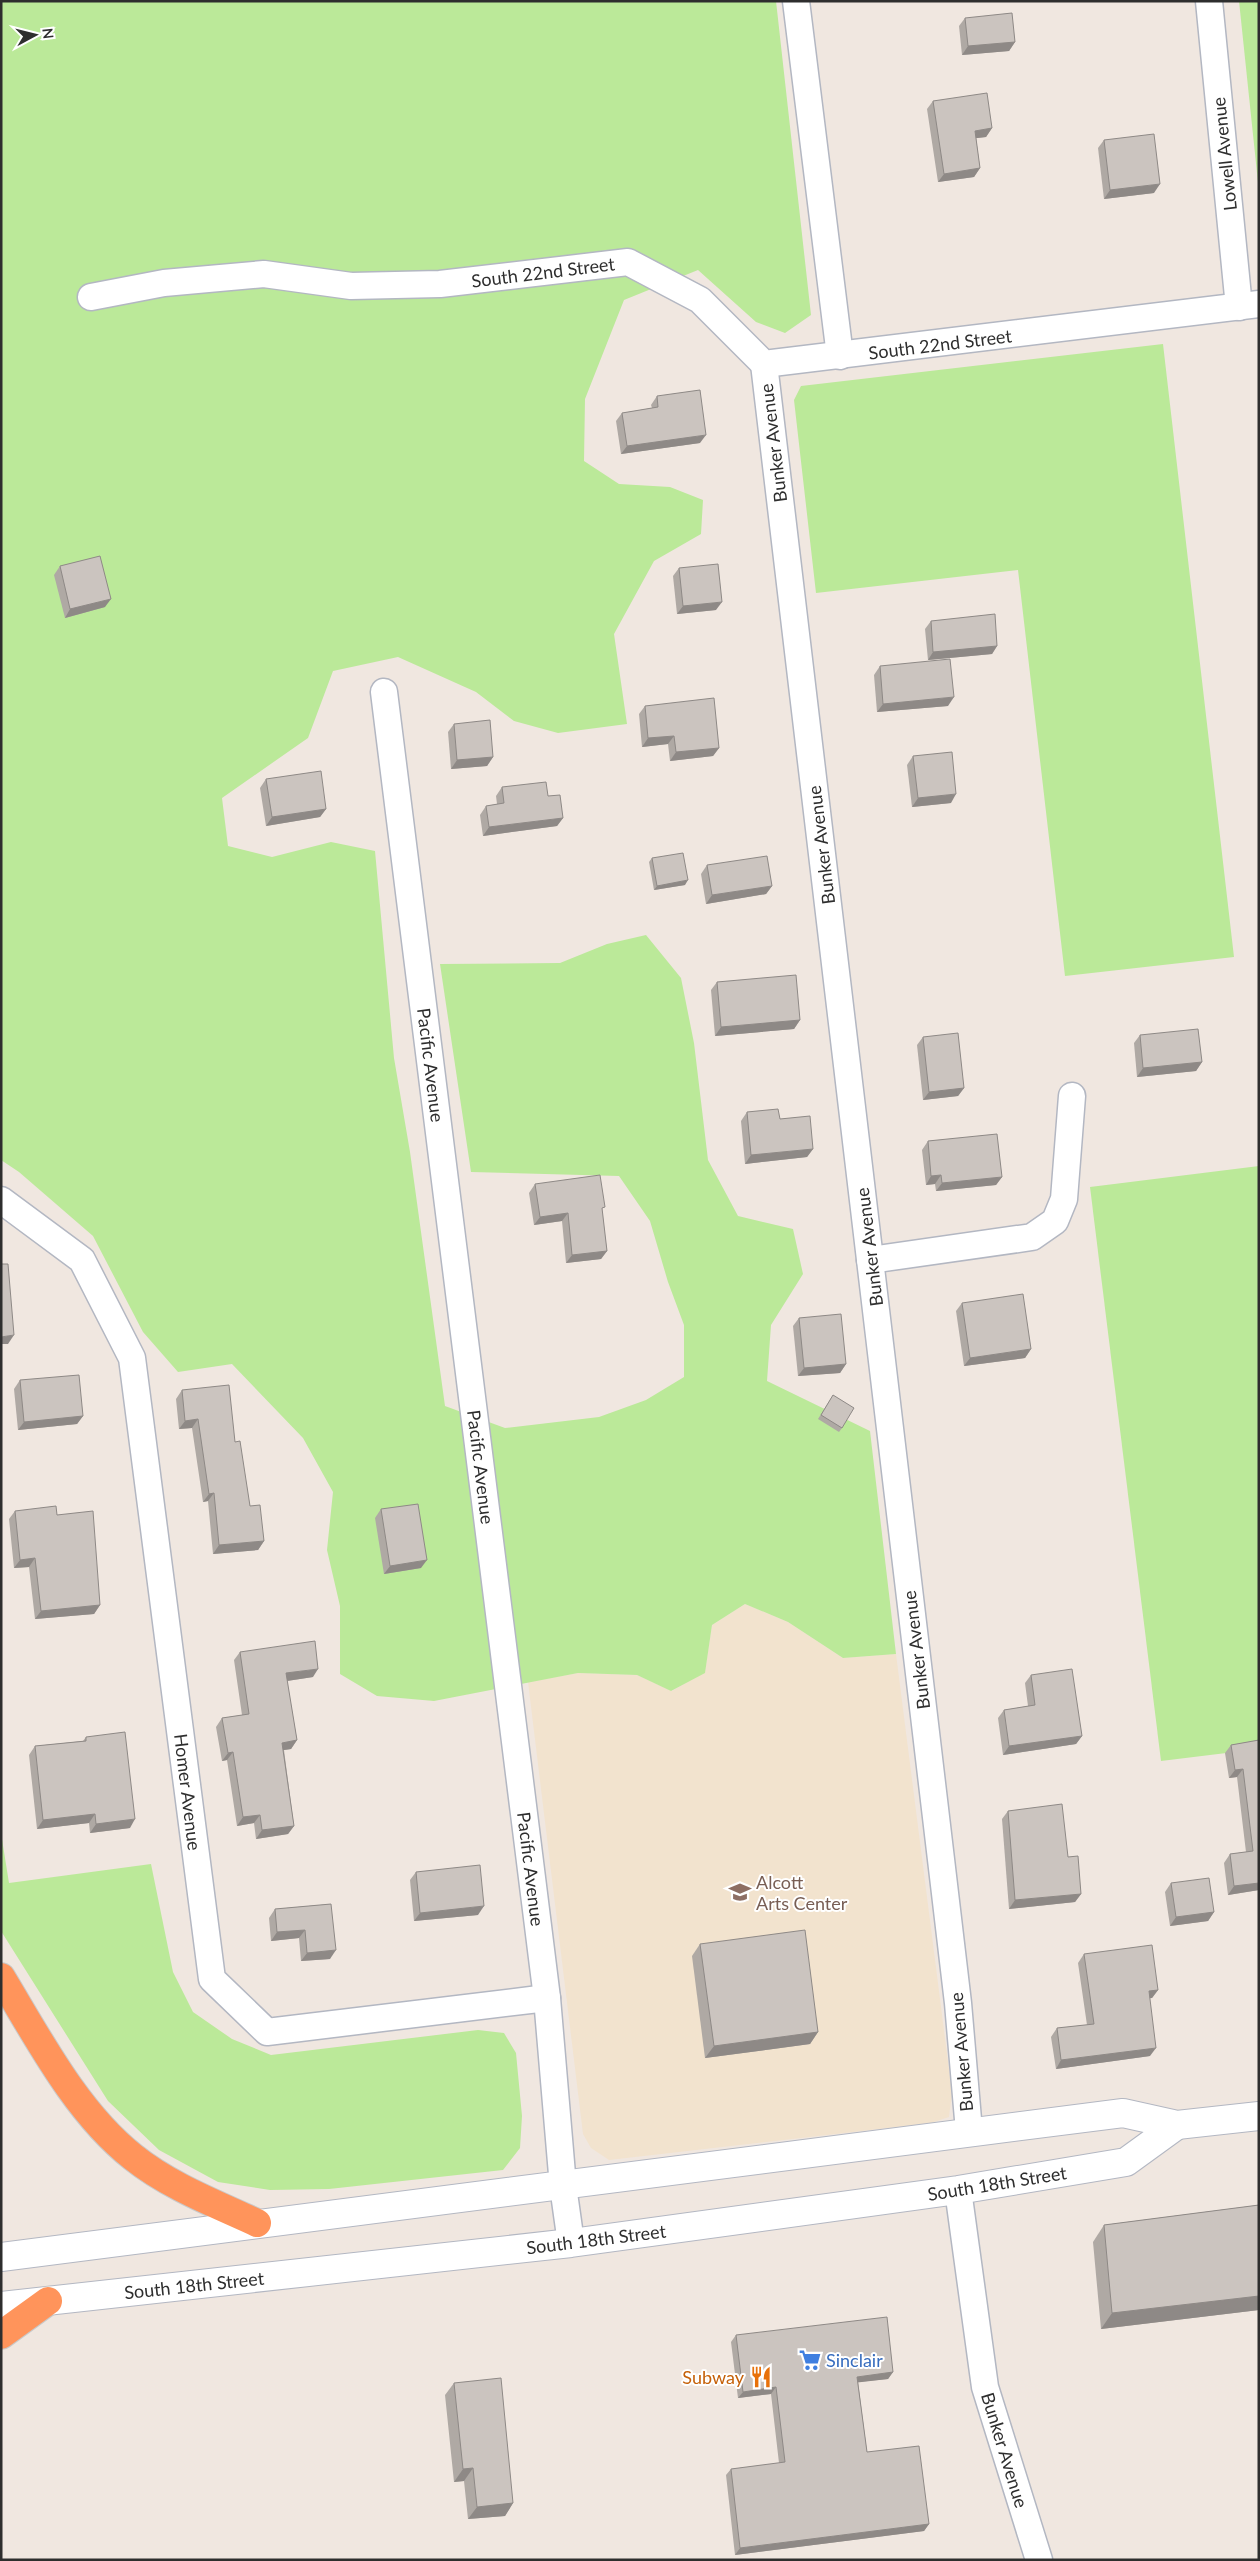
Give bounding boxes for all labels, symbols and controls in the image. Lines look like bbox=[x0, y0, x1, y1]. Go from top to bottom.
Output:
north arrow bbox=[10, 10, 60, 60]
text: N bbox=[39, 27, 57, 40]
street label: Lowell Avenue bbox=[1207, 96, 1241, 212]
street label: South 22nd Street bbox=[470, 252, 616, 292]
street label: South 22nd Street bbox=[867, 324, 1013, 364]
street label: Bunker Avenue bbox=[755, 382, 791, 504]
street label: Bunker Avenue bbox=[803, 784, 839, 906]
street label: Pacific Avenue bbox=[413, 1007, 449, 1123]
street label: Bunker Avenue bbox=[851, 1186, 887, 1308]
street label: Pacific Avenue bbox=[463, 1409, 499, 1525]
street label: Bunker Avenue bbox=[898, 1589, 934, 1711]
street label: Homer Avenue bbox=[170, 1732, 206, 1852]
street label: Pacific Avenue bbox=[513, 1811, 549, 1927]
place label: Alcott Arts Center bbox=[756, 1871, 848, 1914]
school or university icon: Alcott Arts Center bbox=[727, 1879, 753, 1905]
street label: Bunker Avenue bbox=[945, 1992, 977, 2112]
street label: South 18th Street bbox=[926, 2161, 1069, 2205]
street label: South 18th Street bbox=[525, 2219, 668, 2258]
street label: South 18th Street bbox=[123, 2267, 266, 2303]
supermarket icon: Sinclair bbox=[797, 2347, 823, 2373]
place label: Sinclair bbox=[826, 2349, 883, 2371]
restaurant icon: Subway bbox=[748, 2364, 774, 2390]
place label: Subway bbox=[682, 2366, 745, 2388]
street label: Bunker Avenue bbox=[977, 2390, 1033, 2510]

